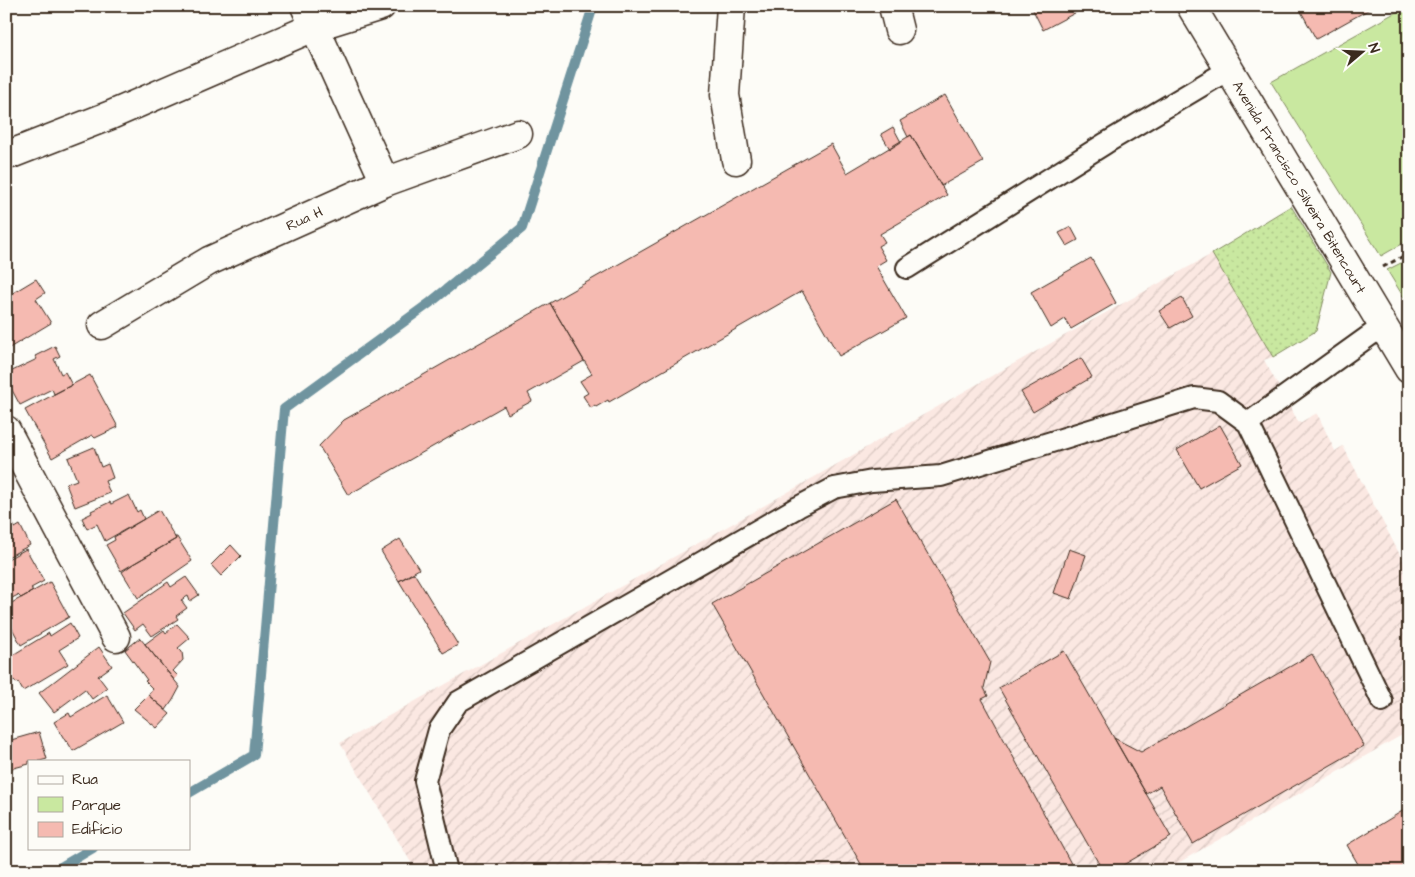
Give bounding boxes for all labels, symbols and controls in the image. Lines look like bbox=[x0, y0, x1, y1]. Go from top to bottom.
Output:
north arrow bbox=[1338, 28, 1388, 78]
text: N bbox=[1362, 41, 1384, 56]
street label: Avenida Francisco Silveira Bitencourt bbox=[1227, 77, 1371, 298]
street label: Rua H bbox=[283, 202, 327, 236]
legend bbox=[28, 760, 190, 850]
text: Rua bbox=[72, 769, 98, 790]
text: Parque bbox=[72, 795, 121, 816]
text: Edifício bbox=[72, 819, 123, 840]

